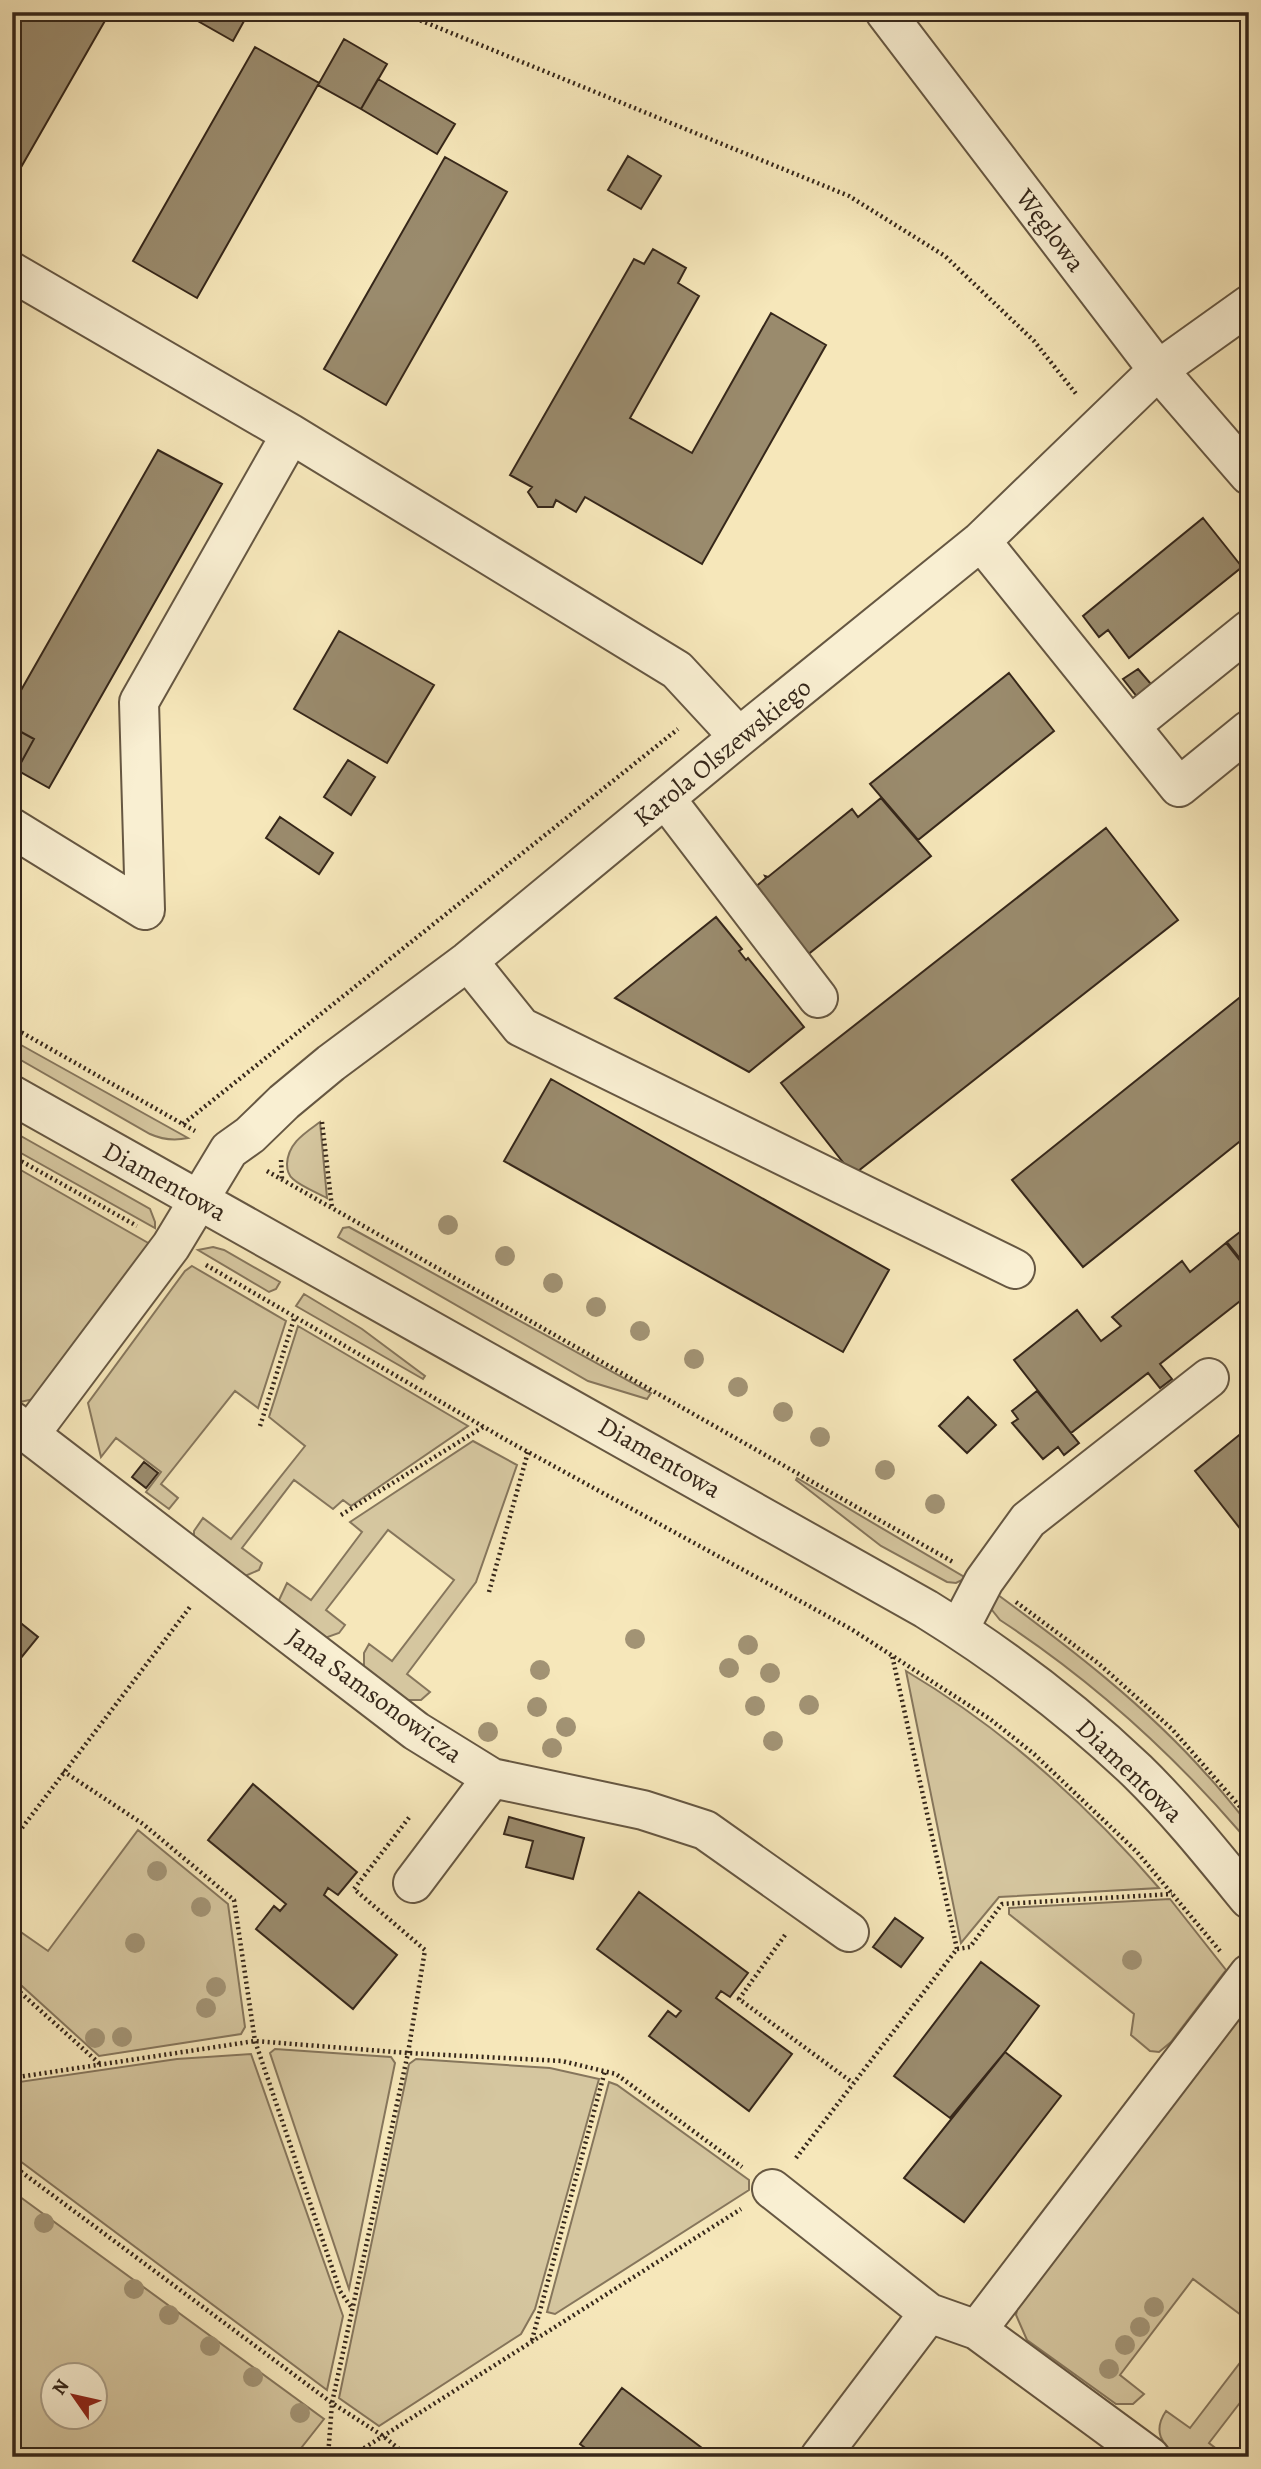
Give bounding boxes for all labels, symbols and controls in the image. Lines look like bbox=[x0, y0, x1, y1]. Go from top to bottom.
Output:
street label: Węglowa bbox=[1007, 181, 1093, 279]
street label: Karola Olszewskiego bbox=[626, 670, 819, 835]
street label: Diamentowa bbox=[97, 1133, 233, 1230]
street label: Diamentowa bbox=[592, 1408, 728, 1507]
street label: Jana Samsonowicza bbox=[280, 1620, 470, 1771]
street label: Diamentowa bbox=[1068, 1710, 1191, 1830]
north arrow bbox=[38, 2360, 108, 2430]
text: N bbox=[46, 2374, 75, 2400]

